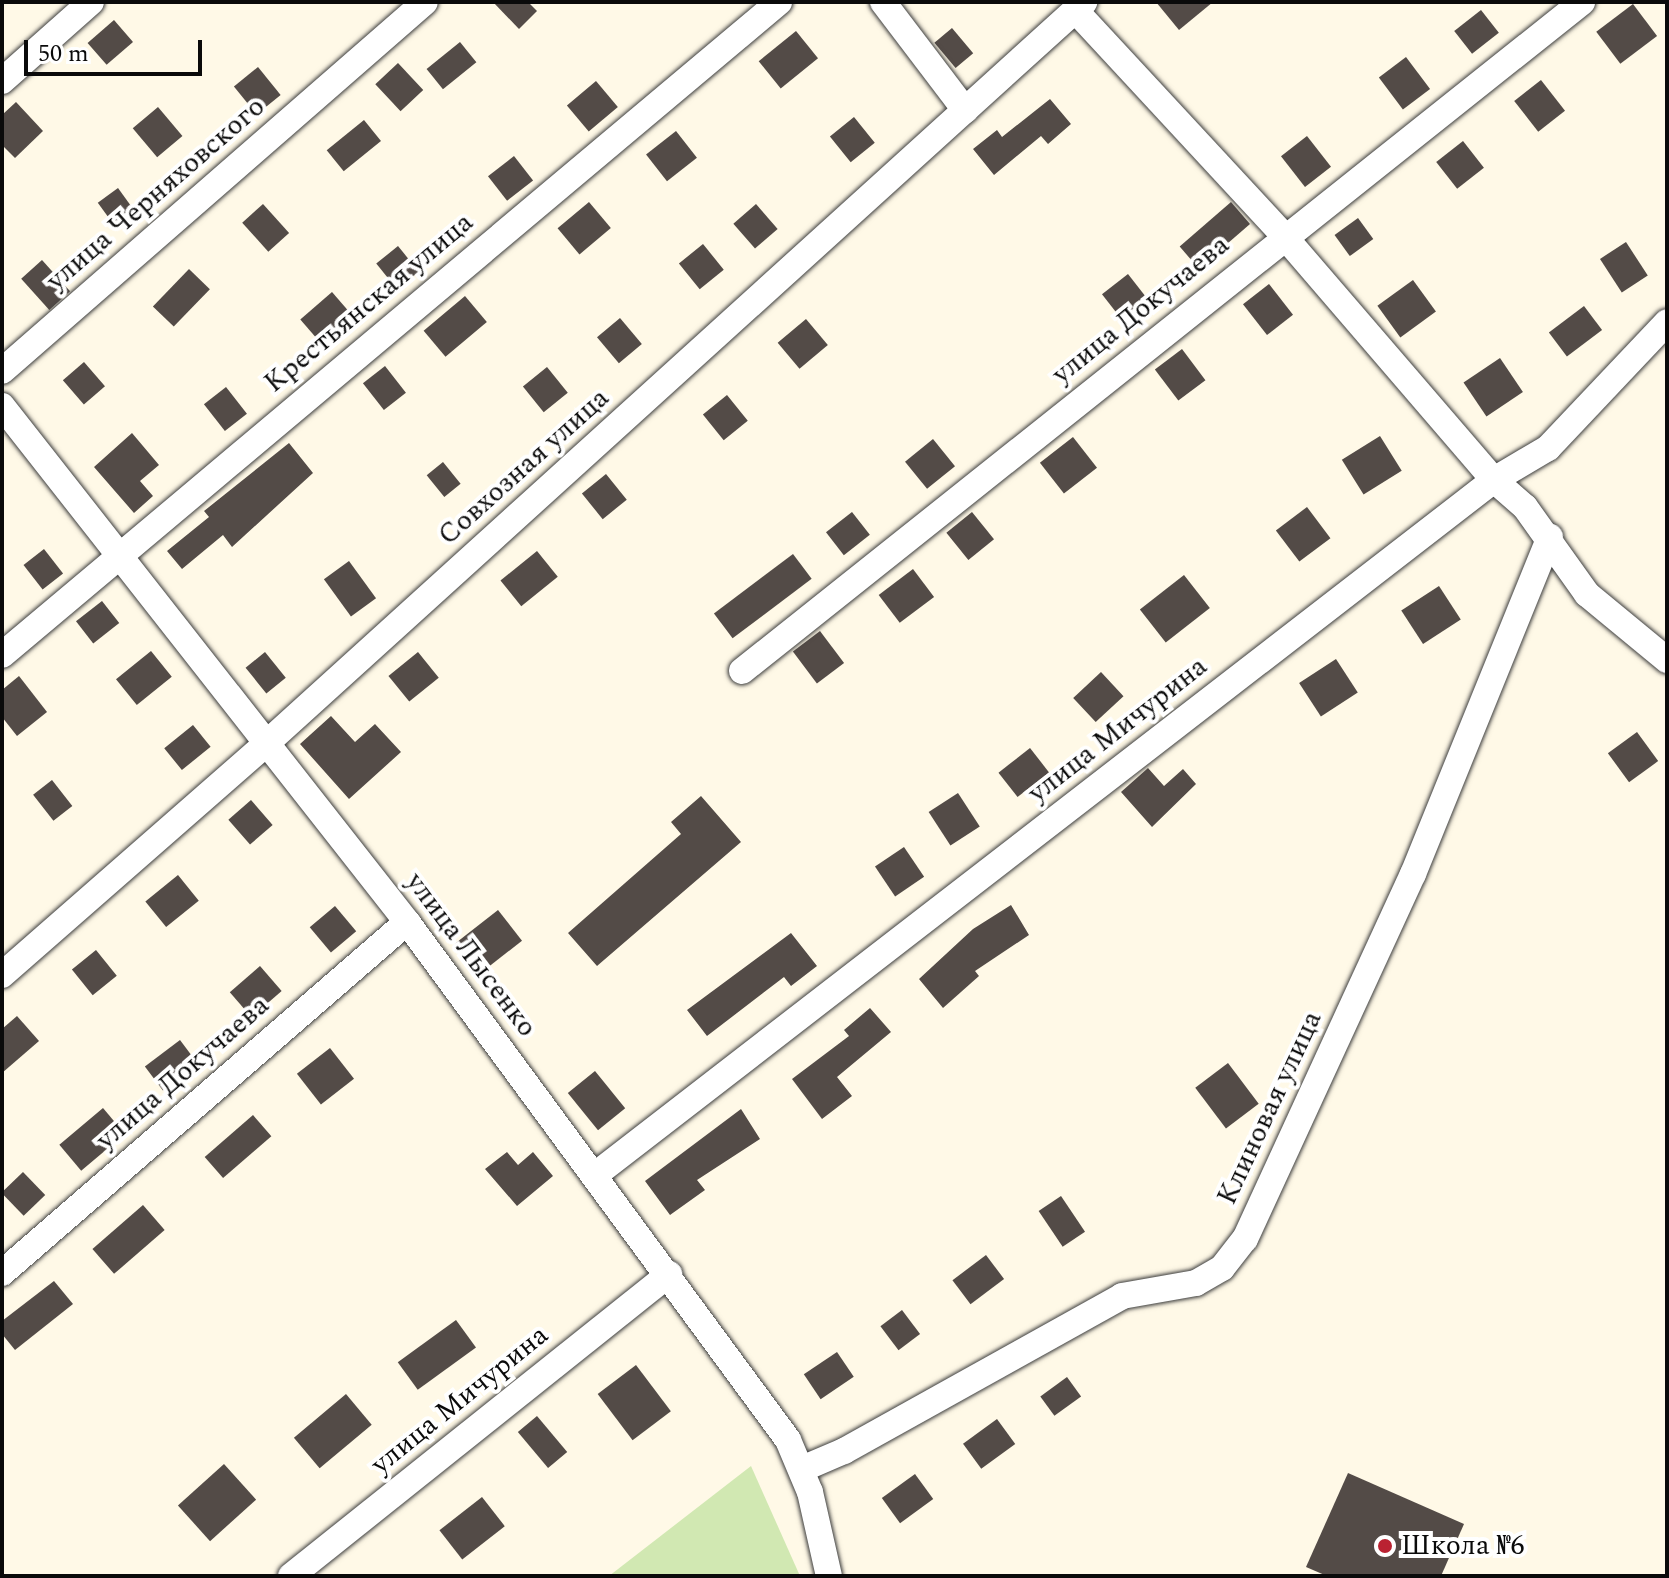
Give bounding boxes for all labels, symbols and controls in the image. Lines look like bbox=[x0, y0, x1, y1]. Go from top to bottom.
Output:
scale bar bbox=[28, 24, 206, 74]
text: 50 m bbox=[38, 36, 89, 72]
street label: улица Черняховского bbox=[40, 90, 272, 298]
street label: Крестьянская улица bbox=[258, 206, 480, 400]
street label: улица Докучаева bbox=[1046, 228, 1236, 392]
street label: Совхозная улица bbox=[432, 381, 616, 553]
street label: улица Мичурина bbox=[1022, 650, 1214, 810]
street label: улица Лысенко bbox=[398, 866, 544, 1044]
street label: улица Докучаева bbox=[90, 989, 276, 1157]
street label: Клиновая улица bbox=[1210, 1006, 1330, 1210]
street label: улица Мичурина bbox=[365, 1318, 555, 1482]
place label: Школа №6 bbox=[1401, 1529, 1525, 1563]
marker: Школа №6 bbox=[1376, 1537, 1394, 1555]

